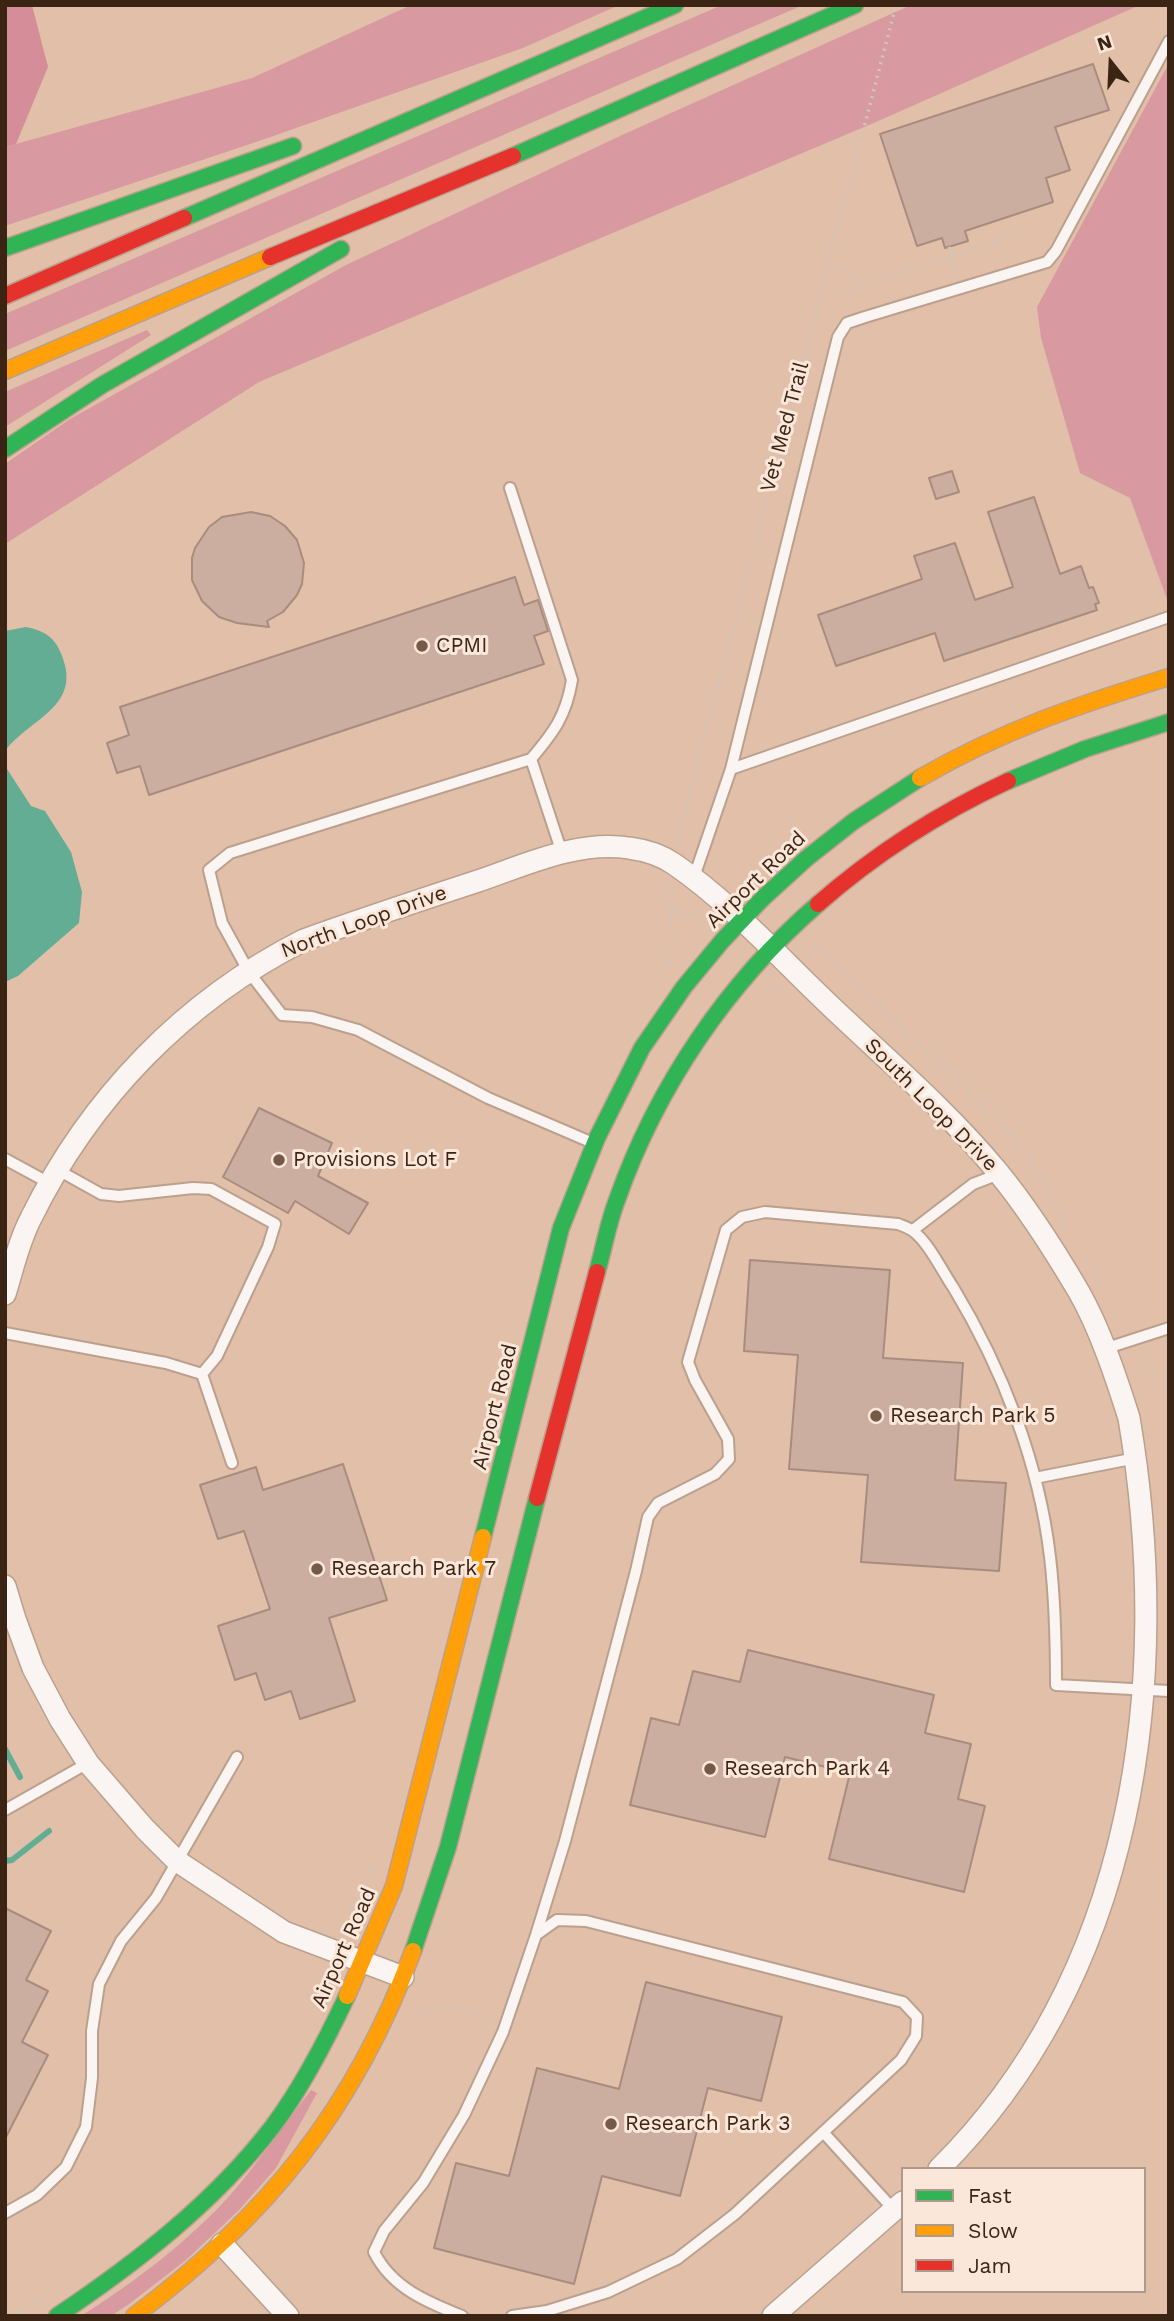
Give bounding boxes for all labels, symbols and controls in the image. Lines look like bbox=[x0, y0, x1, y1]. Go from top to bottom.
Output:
north arrow bbox=[1076, 28, 1146, 98]
text: N bbox=[1094, 29, 1115, 56]
street label: Vet Med Trail bbox=[755, 359, 815, 495]
place label: CPMI bbox=[436, 633, 487, 659]
marker: CPMI bbox=[414, 638, 430, 654]
street label: Airport Road bbox=[701, 826, 811, 934]
street label: North Loop Drive bbox=[278, 880, 450, 964]
street label: South Loop Drive bbox=[859, 1033, 1003, 1177]
place label: Provisions Lot F bbox=[293, 1147, 457, 1173]
marker: Provisions Lot F bbox=[271, 1152, 287, 1168]
street label: Airport Road bbox=[467, 1341, 523, 1473]
place label: Research Park 5 bbox=[890, 1403, 1056, 1429]
marker: Research Park 5 bbox=[868, 1408, 884, 1424]
place label: Research Park 7 bbox=[331, 1556, 496, 1582]
marker: Research Park 7 bbox=[309, 1561, 325, 1577]
place label: Research Park 4 bbox=[724, 1756, 890, 1782]
marker: Research Park 4 bbox=[702, 1761, 718, 1777]
street label: Airport Road bbox=[306, 1884, 382, 2012]
place label: Research Park 3 bbox=[625, 2111, 791, 2137]
marker: Research Park 3 bbox=[603, 2116, 619, 2132]
legend bbox=[901, 2167, 1146, 2293]
text: Fast bbox=[968, 2183, 1012, 2208]
text: Slow bbox=[968, 2218, 1018, 2243]
text: Jam bbox=[968, 2253, 1011, 2278]

